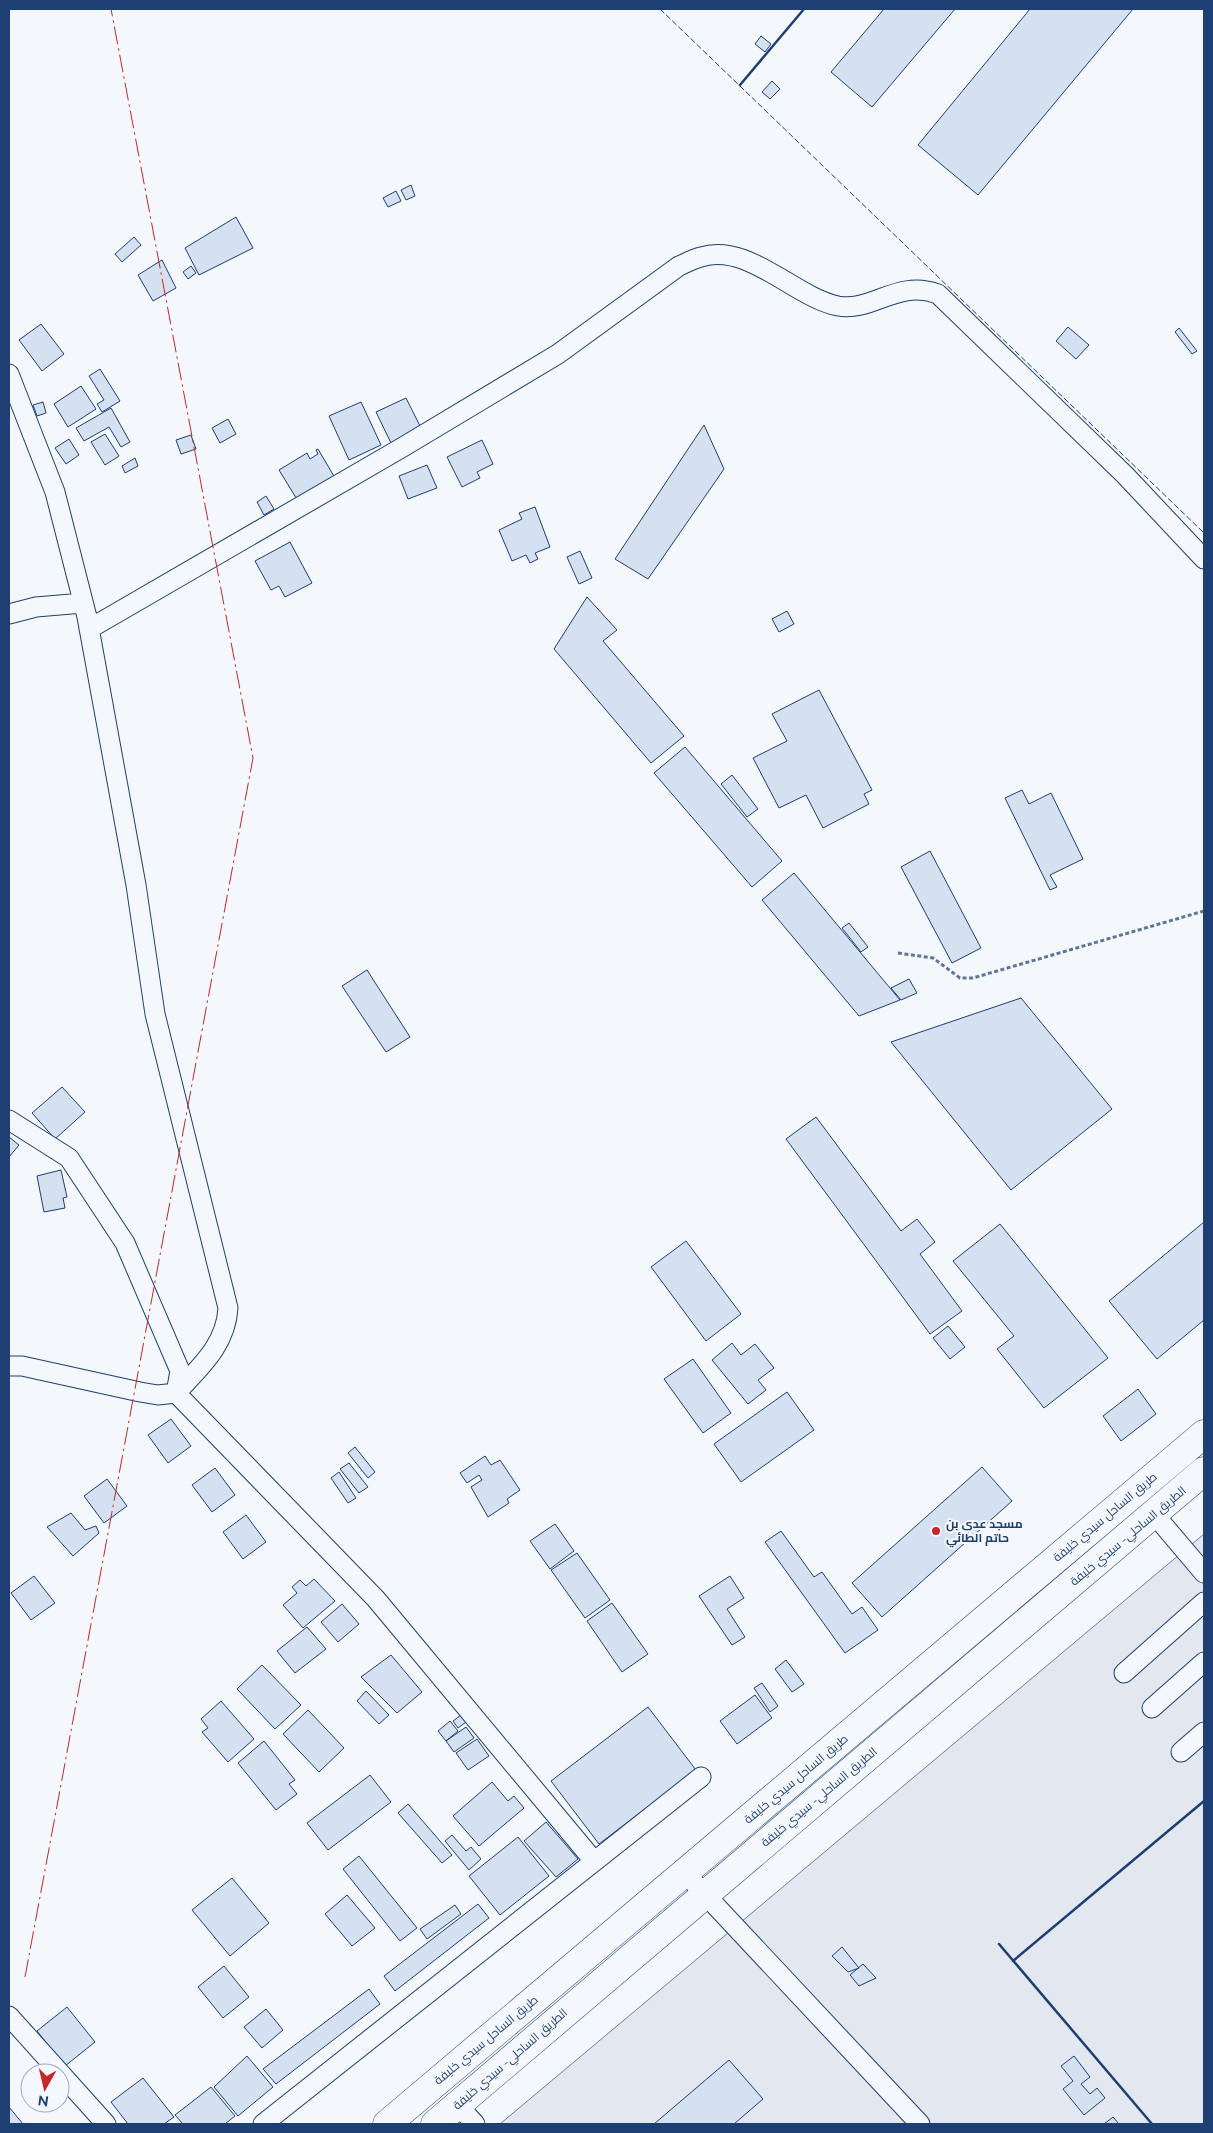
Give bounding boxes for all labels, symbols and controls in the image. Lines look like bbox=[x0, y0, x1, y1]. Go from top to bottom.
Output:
street label: طريق الساحل سيدي خليفة bbox=[1050, 1469, 1162, 1567]
street label: الطريق الساحلي- سيدي خليفة bbox=[1067, 1483, 1191, 1591]
place label: مسجد عدي بن حاتم الطائي bbox=[946, 1517, 1023, 1548]
marker: مسجد عدي بن حاتم الطائي bbox=[930, 1525, 942, 1537]
street label: طريق الساحل سيدي خليفة bbox=[741, 1731, 853, 1829]
street label: الطريق الساحلي- سيدي خليفة bbox=[758, 1744, 882, 1852]
street label: طريق الساحل سيدي خليفة bbox=[431, 1992, 543, 2090]
street label: الطريق الساحلي- سيدي خليفة bbox=[450, 2005, 572, 2115]
north arrow bbox=[20, 2063, 70, 2113]
text: N bbox=[37, 2092, 50, 2110]

